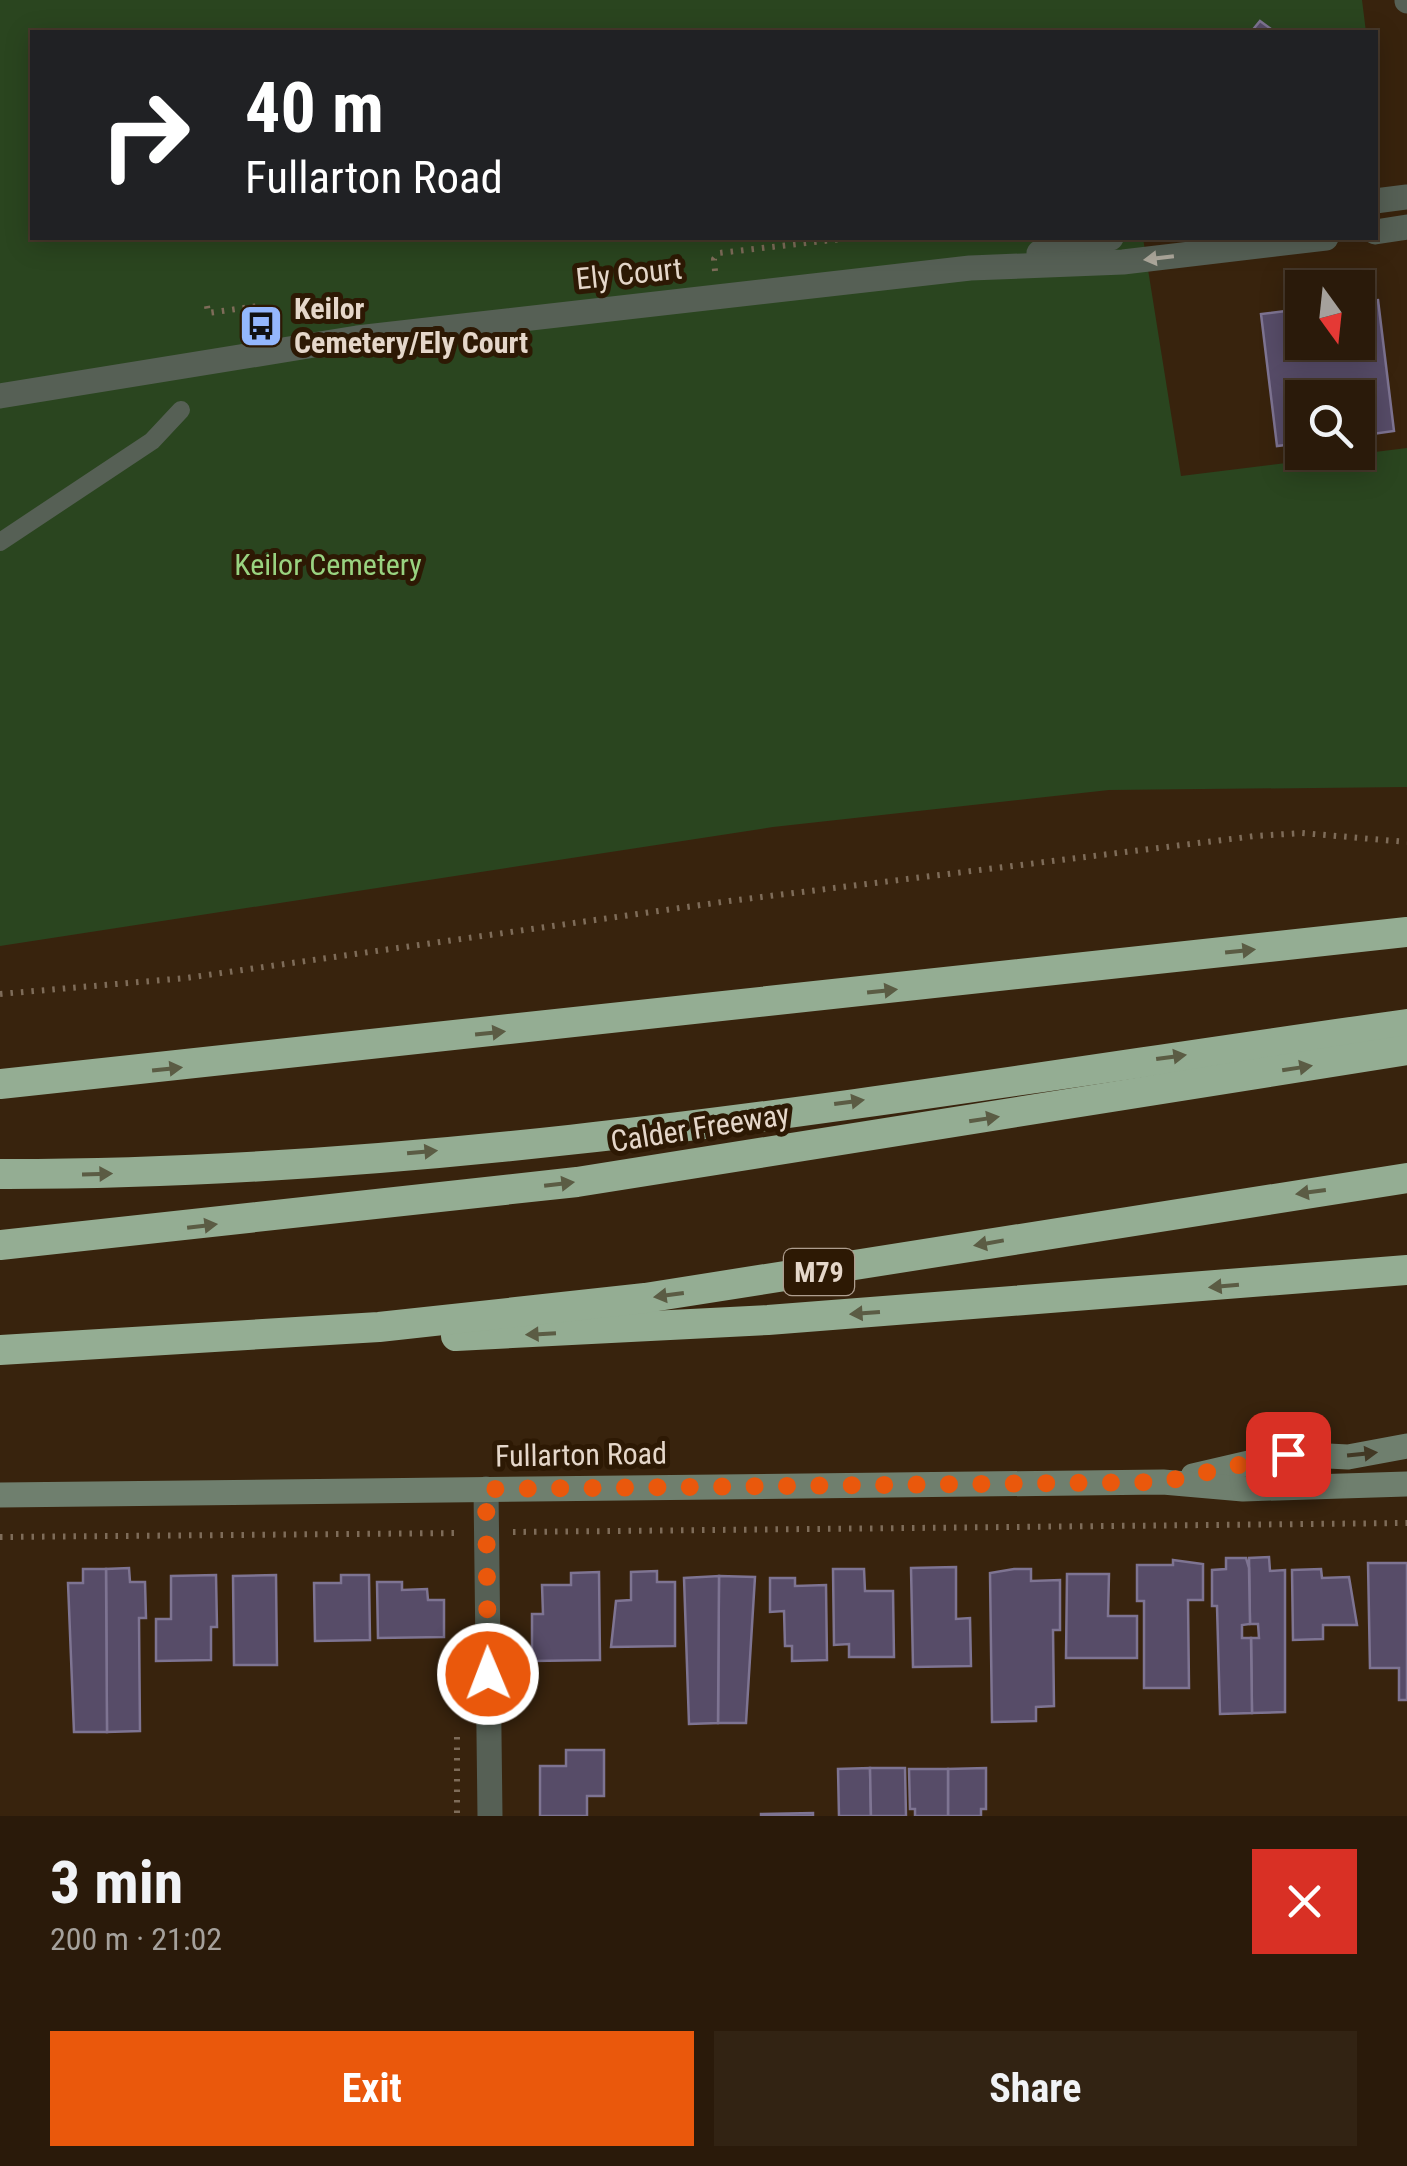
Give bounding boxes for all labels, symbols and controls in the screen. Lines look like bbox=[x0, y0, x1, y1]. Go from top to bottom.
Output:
text: 40 m bbox=[245, 67, 384, 149]
icon: right bbox=[80, 70, 210, 200]
text: Fullarton Road bbox=[245, 151, 503, 204]
one-way arrow bbox=[1143, 250, 1175, 266]
street label: Ely Court bbox=[574, 251, 684, 296]
north arrow bbox=[1285, 270, 1375, 360]
map controls bbox=[1285, 270, 1375, 470]
place label: Keilor Cemetery/Ely Court bbox=[294, 291, 528, 360]
bus stop icon: Keilor Cemetery/Ely Court bbox=[238, 303, 284, 349]
button: search bbox=[1285, 380, 1375, 470]
park label: Keilor Cemetery bbox=[234, 547, 422, 582]
one-way arrow bbox=[1225, 943, 1257, 959]
one-way arrow bbox=[867, 982, 899, 998]
one-way arrow bbox=[474, 1025, 506, 1041]
one-way arrow bbox=[1155, 1048, 1187, 1064]
one-way arrow bbox=[1281, 1060, 1313, 1075]
one-way arrow bbox=[151, 1061, 183, 1077]
one-way arrow bbox=[833, 1094, 865, 1110]
street label: Calder Freeway bbox=[608, 1096, 792, 1159]
one-way arrow bbox=[969, 1111, 1000, 1126]
one-way arrow bbox=[406, 1143, 438, 1159]
one-way arrow bbox=[82, 1165, 114, 1181]
one-way arrow bbox=[544, 1176, 575, 1192]
one-way arrow bbox=[1294, 1185, 1326, 1201]
one-way arrow bbox=[186, 1218, 218, 1234]
one-way arrow bbox=[973, 1236, 1005, 1251]
road number: M79 bbox=[784, 1249, 854, 1295]
one-way arrow bbox=[1208, 1278, 1240, 1294]
one-way arrow bbox=[652, 1288, 684, 1304]
one-way arrow bbox=[849, 1305, 881, 1321]
one-way arrow bbox=[524, 1326, 556, 1342]
pin bbox=[1246, 1412, 1331, 1497]
icon: arrive bbox=[1261, 1427, 1316, 1482]
street label: Fullarton Road bbox=[495, 1436, 667, 1473]
one-way arrow bbox=[1347, 1446, 1378, 1462]
position arrow bbox=[436, 1622, 540, 1726]
text: 3 min bbox=[50, 1847, 183, 1918]
button: close bbox=[1252, 1849, 1357, 1954]
text: 200 m · 21:02 bbox=[50, 1920, 222, 1958]
button: Exit bbox=[50, 2031, 694, 2146]
button: Share bbox=[714, 2031, 1357, 2146]

